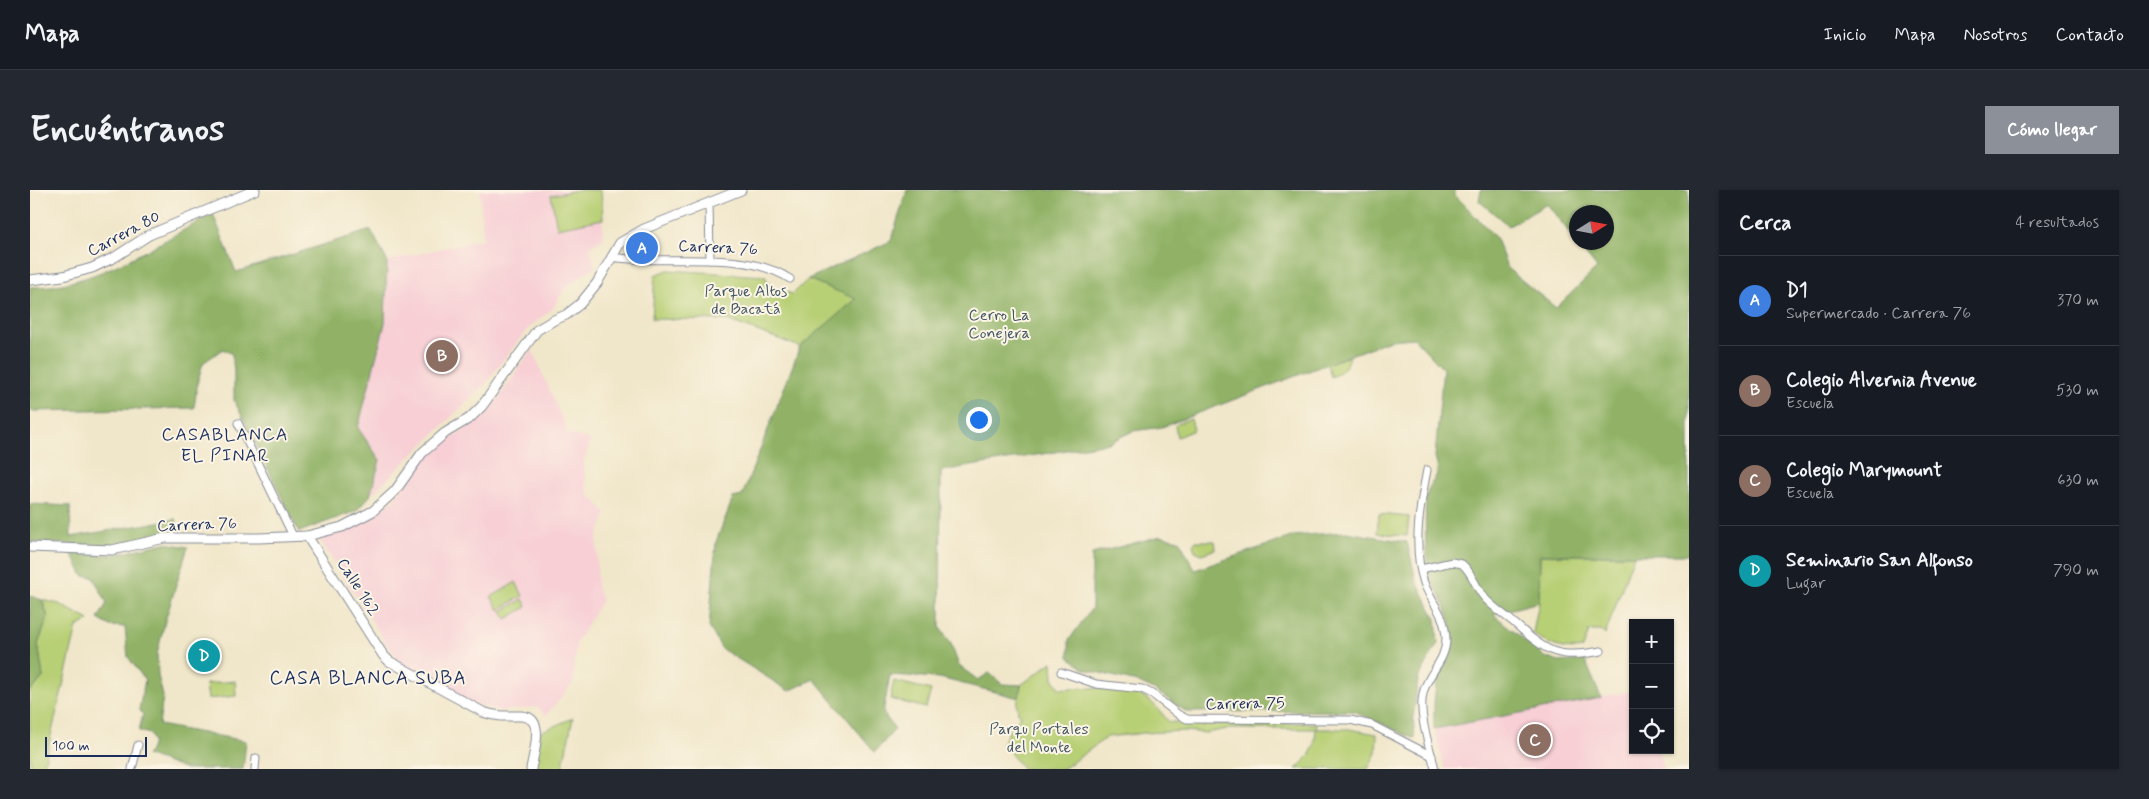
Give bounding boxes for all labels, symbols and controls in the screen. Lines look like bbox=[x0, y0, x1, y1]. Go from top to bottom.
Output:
text: Mapa bbox=[25, 19, 80, 50]
text: Inicio bbox=[1824, 23, 1866, 47]
text: Mapa bbox=[1894, 23, 1935, 47]
text: Nosotros bbox=[1963, 23, 2028, 47]
text: Contacto bbox=[2056, 23, 2124, 47]
button: Cómo llegar bbox=[1985, 106, 2119, 154]
text: Encuéntranos bbox=[30, 107, 225, 153]
north arrow bbox=[1569, 205, 1614, 250]
street label: Carrera 80 bbox=[84, 206, 164, 262]
text: Cerca bbox=[1739, 209, 1792, 237]
text: 4 resultados bbox=[2015, 212, 2099, 233]
pin: A bbox=[626, 229, 658, 267]
street label: Carrera 76 bbox=[678, 235, 758, 261]
text: D1 bbox=[1786, 278, 1808, 303]
park label: Parque Altos de Bacatá bbox=[705, 281, 787, 320]
text: A bbox=[1750, 290, 1760, 311]
text: 370 m bbox=[2057, 290, 2099, 311]
text: Supermercado · Carrera 76 bbox=[1786, 303, 1971, 324]
park label: Cerro La Conejera bbox=[968, 305, 1030, 344]
pin: B bbox=[426, 337, 458, 375]
text: Colegio Alvernia Avenue bbox=[1786, 368, 1977, 393]
text: B bbox=[1750, 380, 1760, 401]
text: 530 m bbox=[2056, 380, 2099, 401]
text: Escuela bbox=[1786, 393, 1834, 414]
your location bbox=[966, 407, 992, 433]
district label: CASABLANCA EL PINAR bbox=[161, 423, 289, 468]
text: Colegio Marymount bbox=[1786, 458, 1942, 483]
text: C bbox=[1749, 470, 1761, 491]
text: 630 m bbox=[2057, 470, 2099, 491]
text: Escuela bbox=[1786, 483, 1834, 504]
street label: Carrera 76 bbox=[157, 513, 237, 537]
text: Seminario San Alfonso bbox=[1786, 548, 1973, 573]
street label: Calle 162 bbox=[332, 554, 385, 620]
text: D bbox=[1749, 560, 1761, 581]
text: 790 m bbox=[2053, 560, 2099, 581]
text: Lugar bbox=[1786, 573, 1825, 594]
map controls bbox=[1629, 619, 1674, 754]
button: + bbox=[1629, 619, 1674, 664]
pin: D bbox=[188, 637, 220, 675]
button: − bbox=[1629, 664, 1674, 709]
district label: CASA BLANCA SUBA bbox=[269, 666, 467, 691]
street label: Carrera 75 bbox=[1205, 693, 1285, 715]
button: locate bbox=[1629, 709, 1674, 754]
park label: Parqu Portales del Monte bbox=[989, 719, 1089, 758]
pin: C bbox=[1519, 721, 1551, 759]
scale bar bbox=[45, 734, 148, 757]
text: 100 m bbox=[52, 737, 90, 755]

